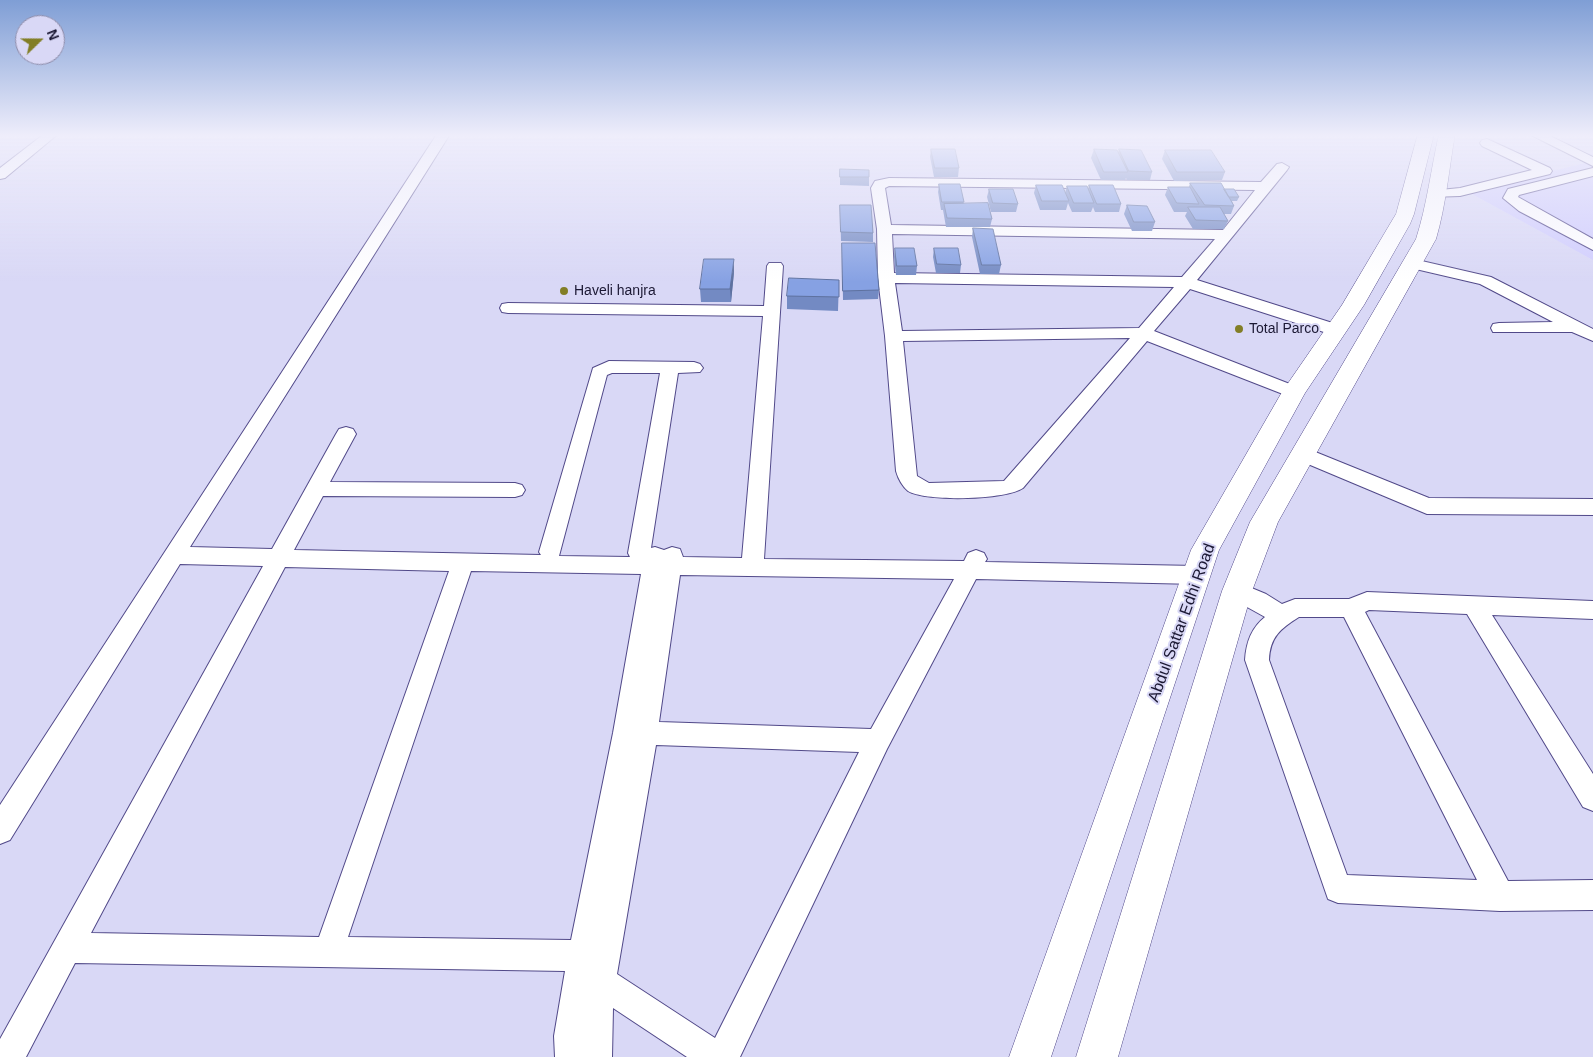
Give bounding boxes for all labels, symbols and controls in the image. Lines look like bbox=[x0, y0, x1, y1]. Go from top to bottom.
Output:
north arrow bbox=[15, 15, 65, 65]
text: N bbox=[44, 27, 62, 42]
place label: Haveli hanjra bbox=[574, 283, 656, 299]
marker: Haveli hanjra bbox=[558, 285, 570, 297]
place label: Total Parco bbox=[1249, 321, 1319, 337]
marker: Total Parco bbox=[1233, 323, 1245, 335]
street label: Abdul Sattar Edhi Road bbox=[1144, 541, 1220, 705]

